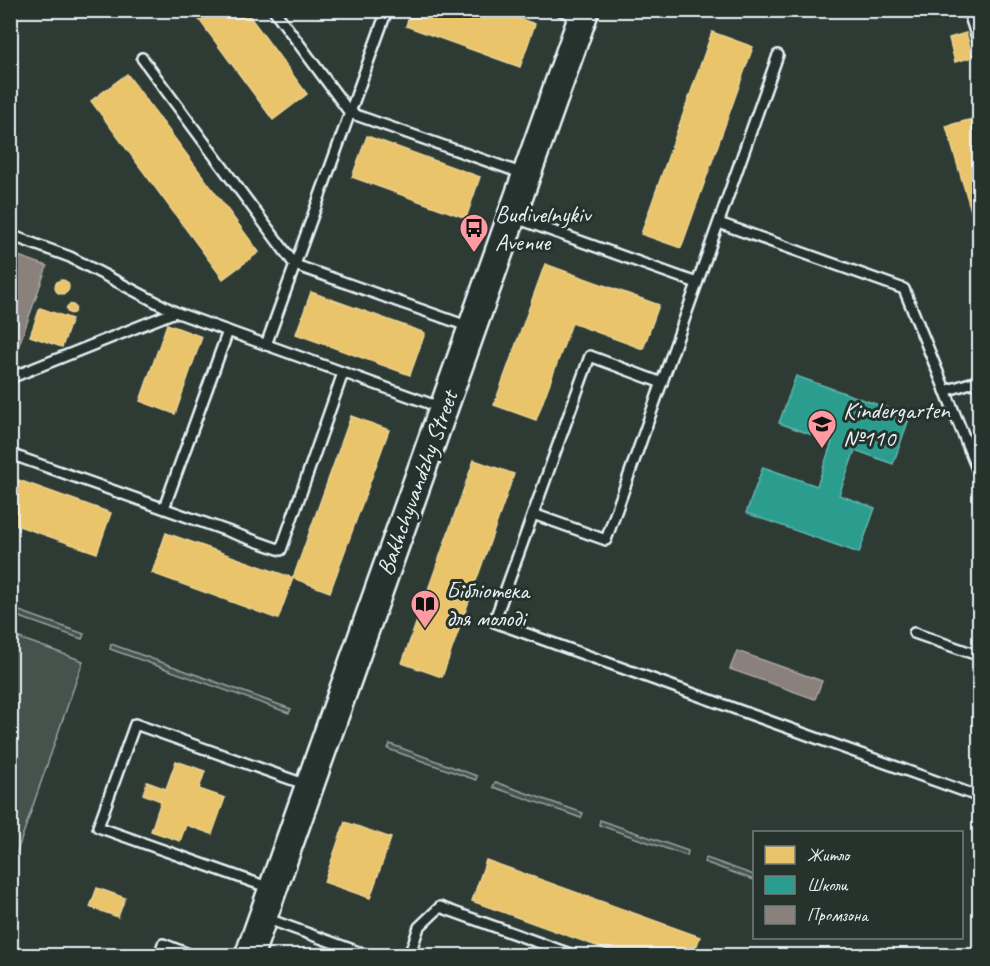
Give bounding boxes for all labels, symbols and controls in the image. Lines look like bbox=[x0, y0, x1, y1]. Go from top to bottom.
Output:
place label: Budivelnykiv Avenue bbox=[495, 199, 593, 257]
bus stop icon: Budivelnykiv Avenue bbox=[458, 212, 490, 254]
street label: Bakhchyvandzhy Street bbox=[370, 385, 465, 579]
place label: Kindergarten №110 bbox=[843, 395, 951, 453]
school or university icon: Kindergarten №110 bbox=[806, 408, 838, 450]
place label: Бібліотека для молоді bbox=[446, 575, 531, 633]
library icon: Бібліотека для молоді bbox=[409, 588, 441, 630]
legend bbox=[753, 831, 963, 939]
text: Житло bbox=[807, 844, 851, 866]
text: Школи bbox=[807, 874, 849, 896]
text: Промзона bbox=[807, 904, 869, 926]

